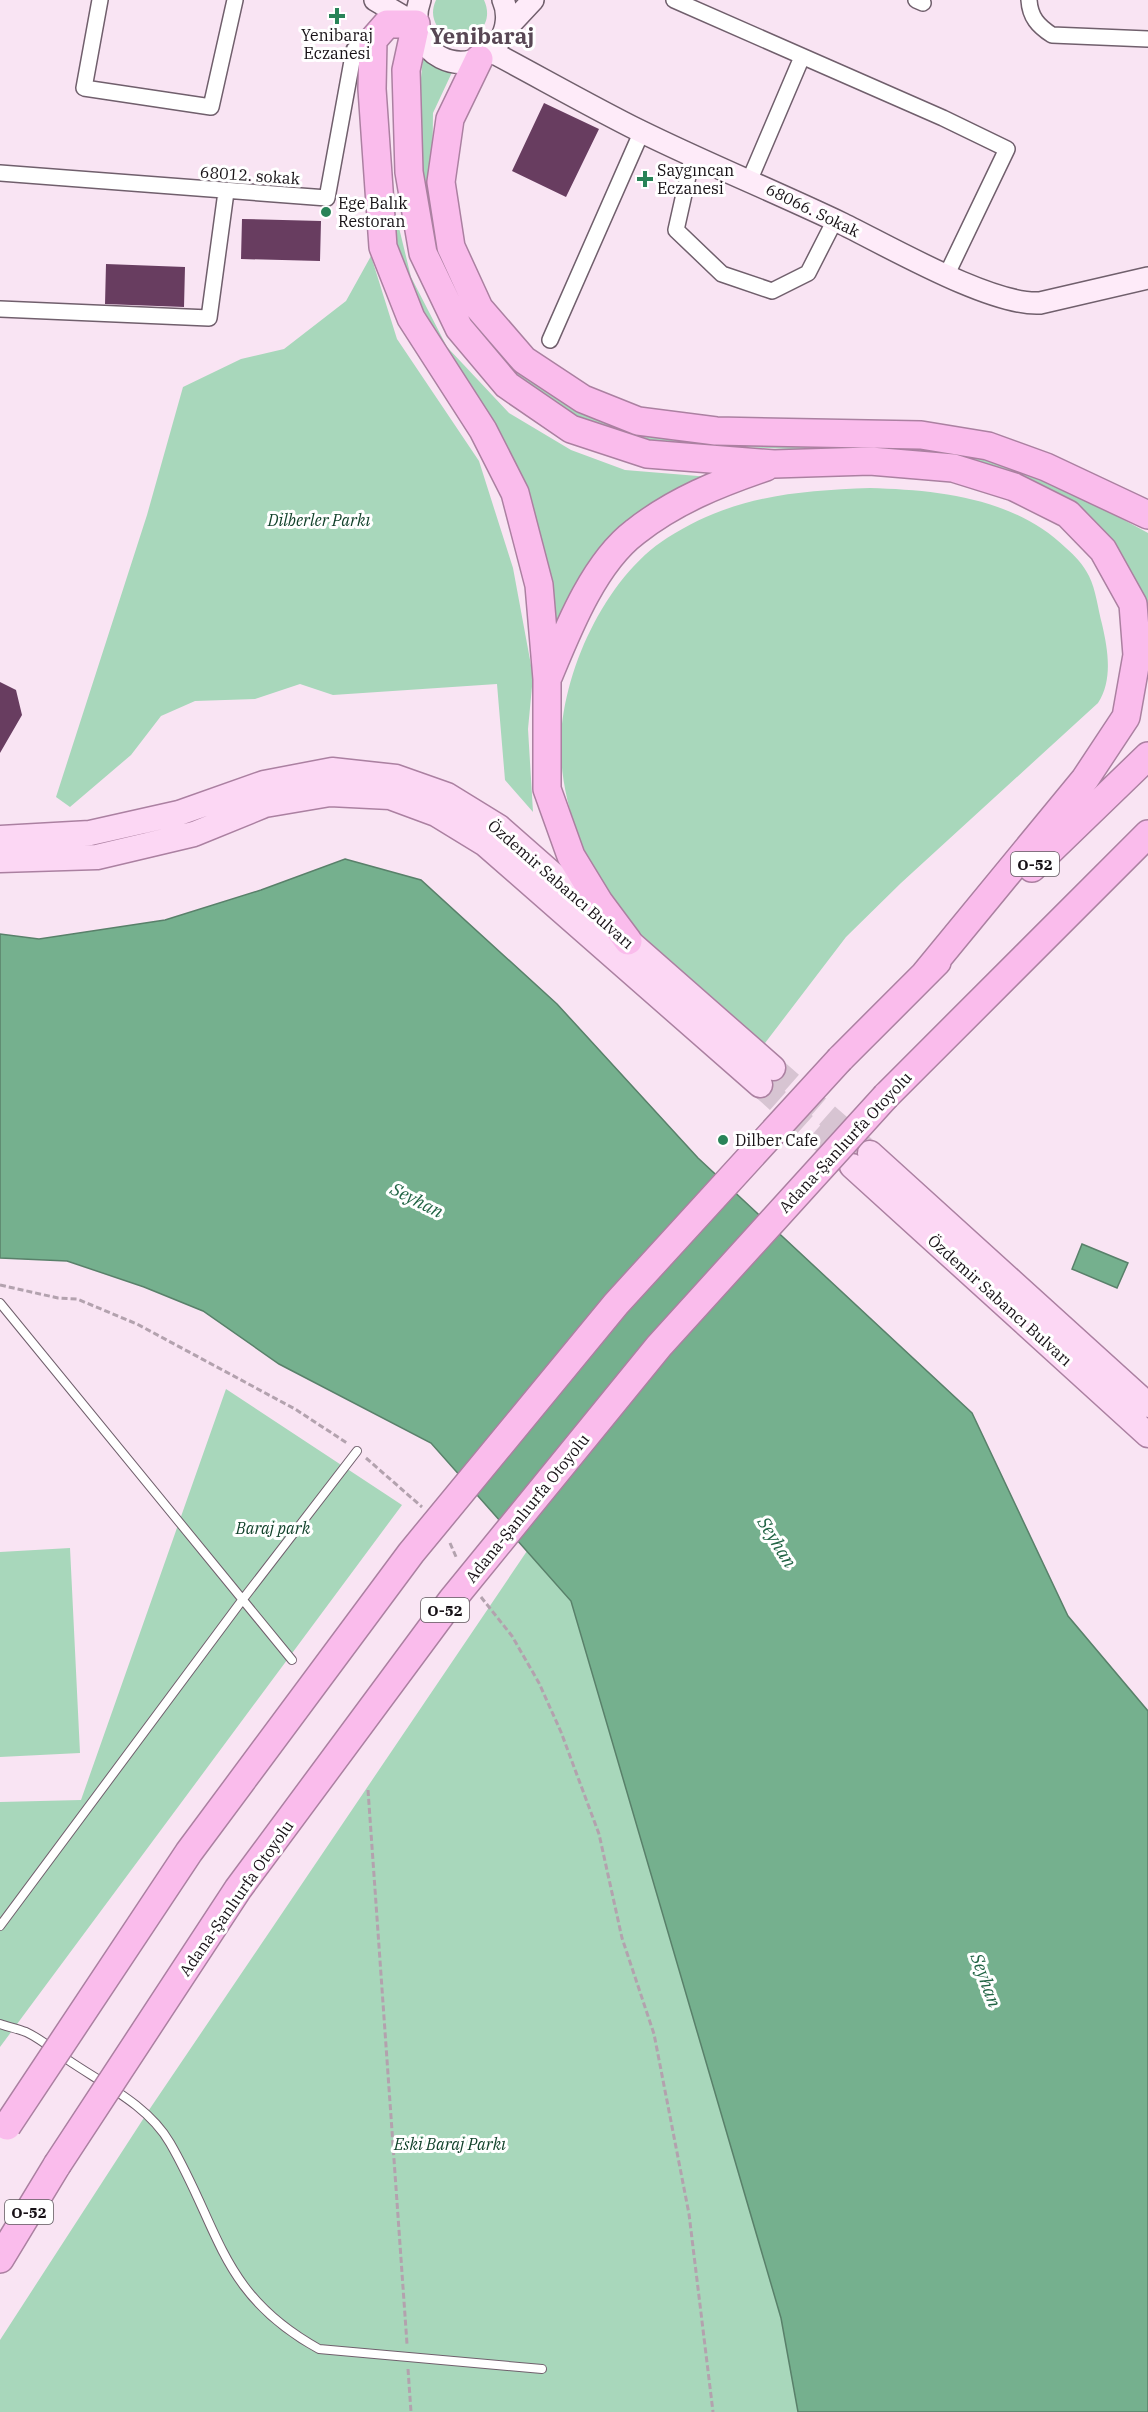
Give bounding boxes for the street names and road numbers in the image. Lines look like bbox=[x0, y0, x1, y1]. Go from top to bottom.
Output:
street label: 68012. sokak bbox=[199, 162, 301, 189]
street label: 68066. Sokak bbox=[763, 179, 864, 242]
street label: Özdemir Sabancı Bulvarı bbox=[484, 815, 638, 953]
road number: O-52 bbox=[1011, 852, 1059, 876]
street label: Adana-Şanlıurfa Otoyolu bbox=[774, 1067, 916, 1217]
street label: Özdemir Sabancı Bulvarı bbox=[924, 1230, 1076, 1370]
street label: Adana-Şanlıurfa Otoyolu bbox=[461, 1429, 593, 1586]
road number: O-52 bbox=[421, 1598, 469, 1622]
street label: Adana-Şanlıurfa Otoyolu bbox=[175, 1816, 298, 1980]
road number: O-52 bbox=[5, 2200, 53, 2224]

